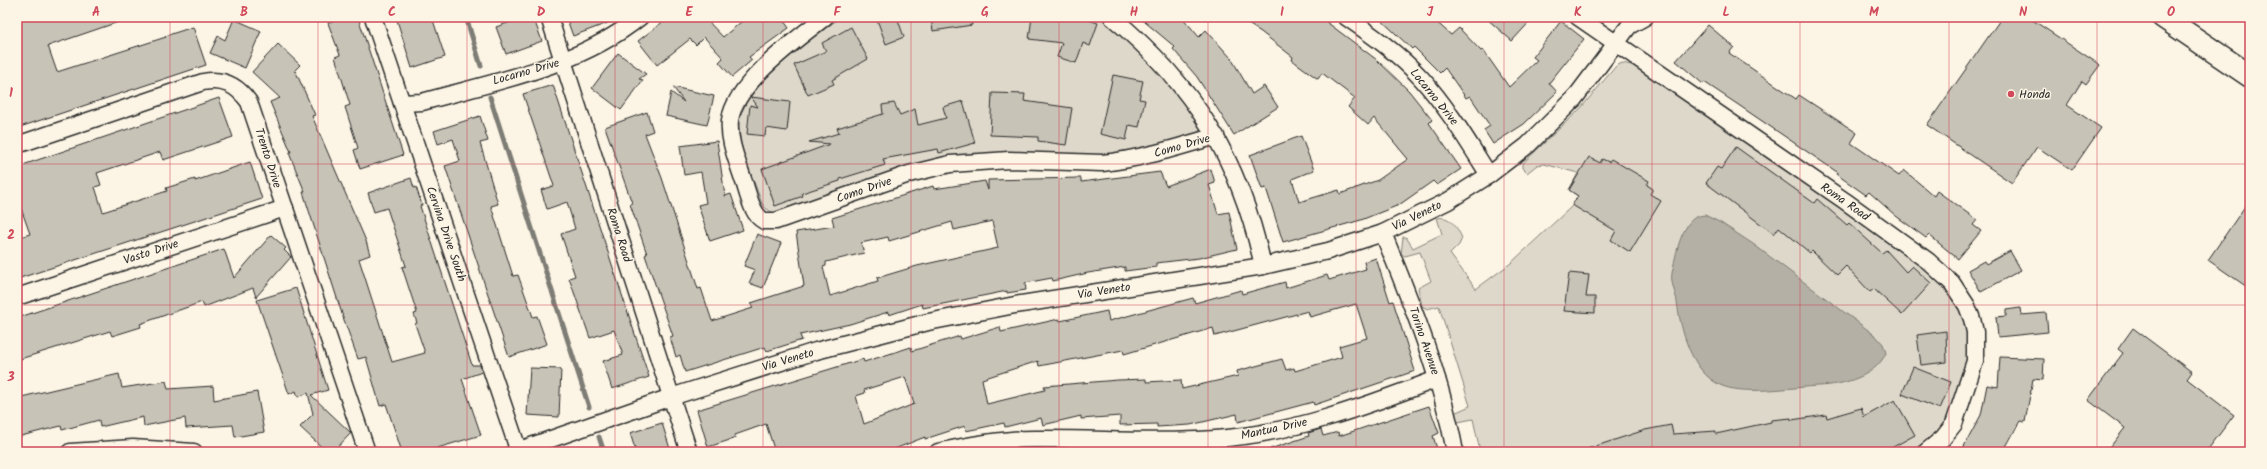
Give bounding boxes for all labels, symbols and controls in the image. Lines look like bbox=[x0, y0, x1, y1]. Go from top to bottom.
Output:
text: A bbox=[92, 2, 100, 23]
text: B bbox=[240, 2, 248, 23]
text: C bbox=[388, 2, 396, 23]
text: D bbox=[537, 2, 546, 23]
text: E bbox=[685, 2, 693, 23]
text: F bbox=[833, 2, 841, 23]
text: G bbox=[981, 2, 989, 23]
text: H bbox=[1130, 2, 1139, 23]
text: I bbox=[1280, 2, 1284, 23]
text: J bbox=[1427, 2, 1434, 23]
text: K bbox=[1574, 2, 1582, 23]
text: L bbox=[1722, 2, 1730, 23]
text: M bbox=[1869, 2, 1879, 23]
text: N bbox=[2019, 2, 2028, 23]
text: O bbox=[2167, 2, 2175, 23]
street label: Locarno Drive bbox=[490, 53, 562, 91]
street label: Locarno Drive bbox=[1405, 64, 1463, 130]
text: 1 bbox=[9, 83, 13, 104]
place label: Honda bbox=[2019, 85, 2051, 104]
marker: Honda bbox=[2006, 89, 2016, 99]
street label: Trento Drive bbox=[249, 126, 287, 191]
street label: Como Drive bbox=[1152, 129, 1213, 163]
street label: Como Drive bbox=[834, 171, 895, 208]
street label: Roma Road bbox=[1816, 178, 1874, 227]
street label: Cervina Drive South bbox=[421, 184, 471, 284]
street label: Via Veneto bbox=[1389, 196, 1445, 236]
street label: Roma Road bbox=[601, 205, 637, 266]
text: 2 bbox=[7, 225, 15, 246]
street label: Vasto Drive bbox=[121, 234, 182, 270]
street label: Via Veneto bbox=[1076, 277, 1132, 305]
street label: Torino Avenue bbox=[1404, 304, 1445, 378]
street label: Via Veneto bbox=[760, 343, 816, 377]
text: 3 bbox=[6, 367, 15, 388]
street label: Mantua Drive bbox=[1239, 413, 1310, 445]

